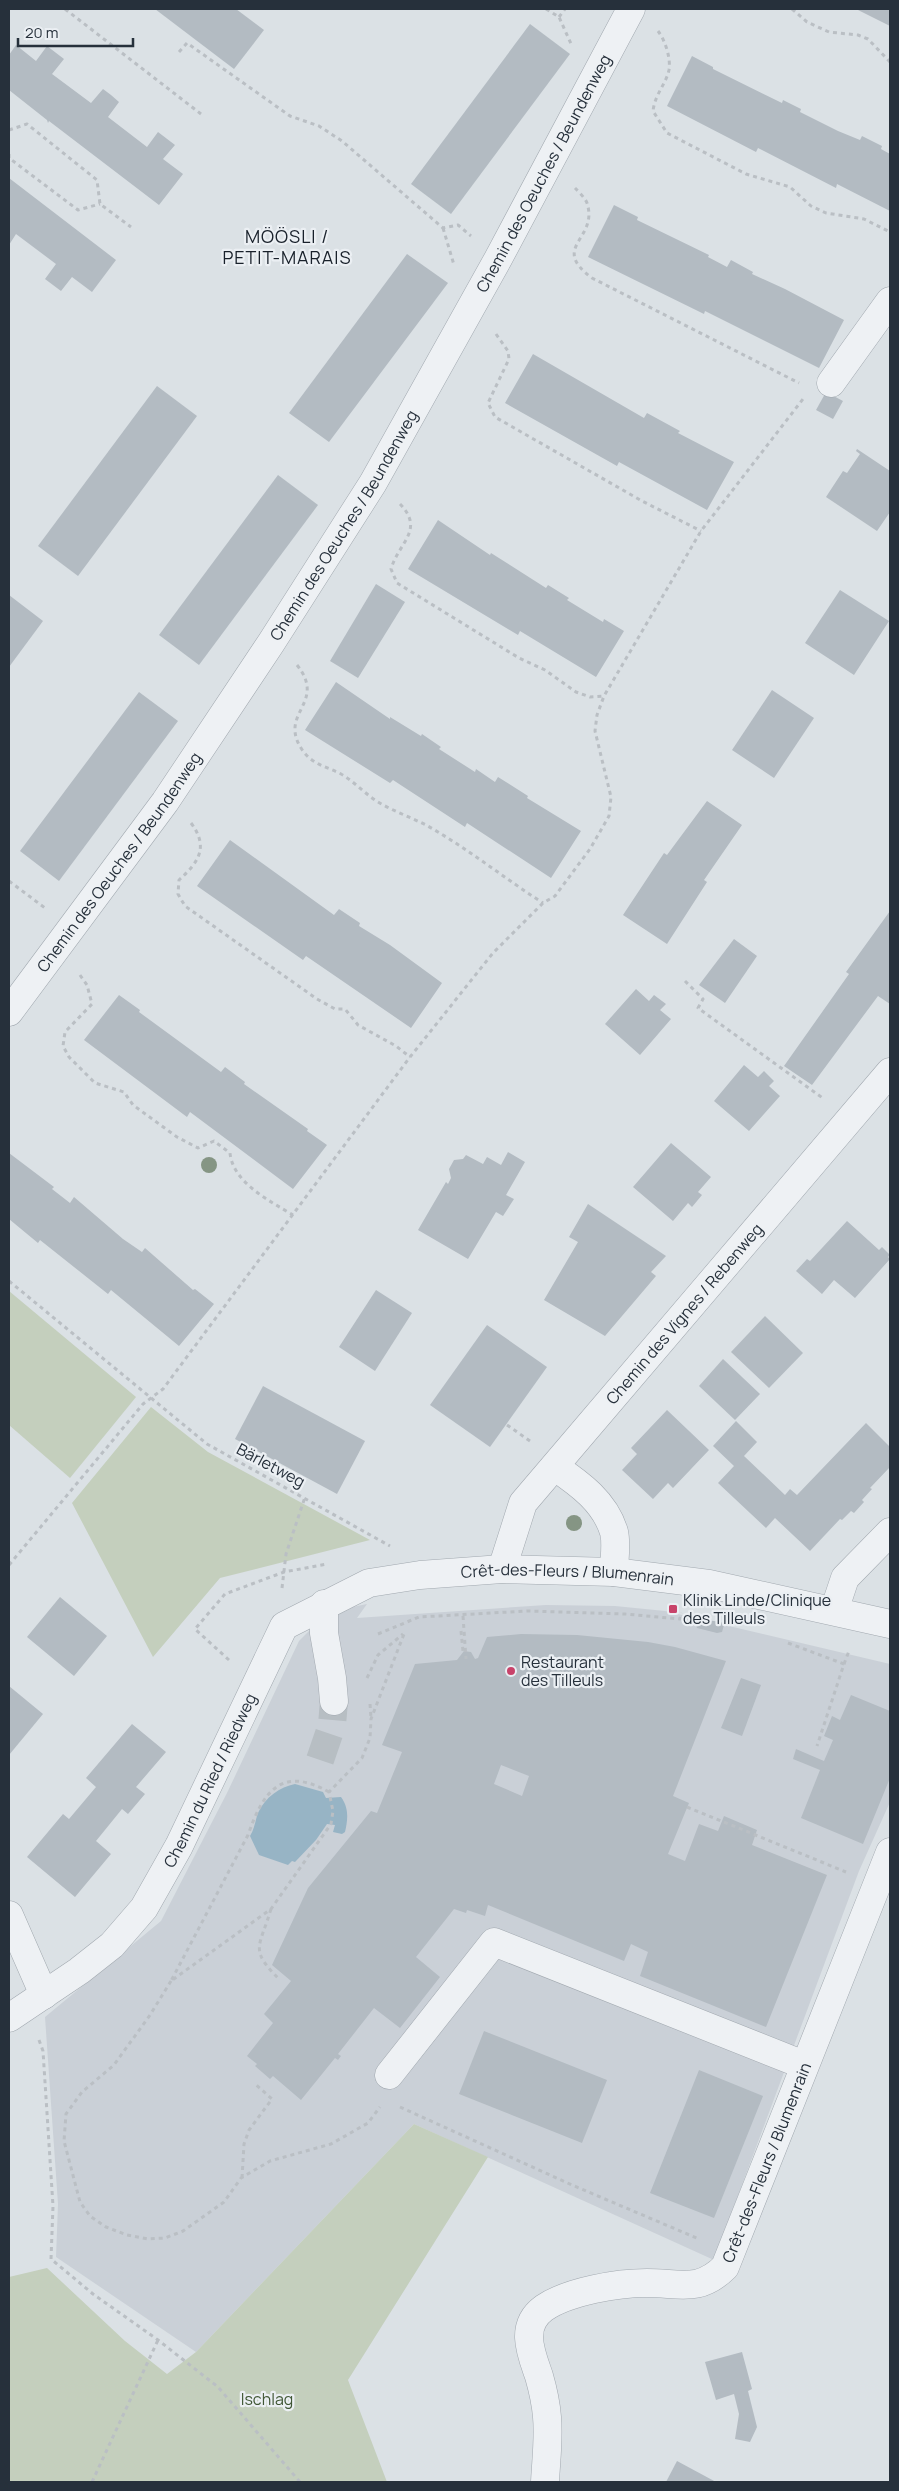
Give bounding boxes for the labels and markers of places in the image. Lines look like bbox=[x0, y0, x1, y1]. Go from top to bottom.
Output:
place label: Klinik Linde/Clinique des Tilleuls bbox=[683, 1589, 831, 1629]
marker: Klinik Linde/Clinique des Tilleuls bbox=[667, 1603, 679, 1615]
place label: Restaurant des Tilleuls bbox=[521, 1651, 604, 1691]
marker: Restaurant des Tilleuls bbox=[505, 1665, 517, 1677]

